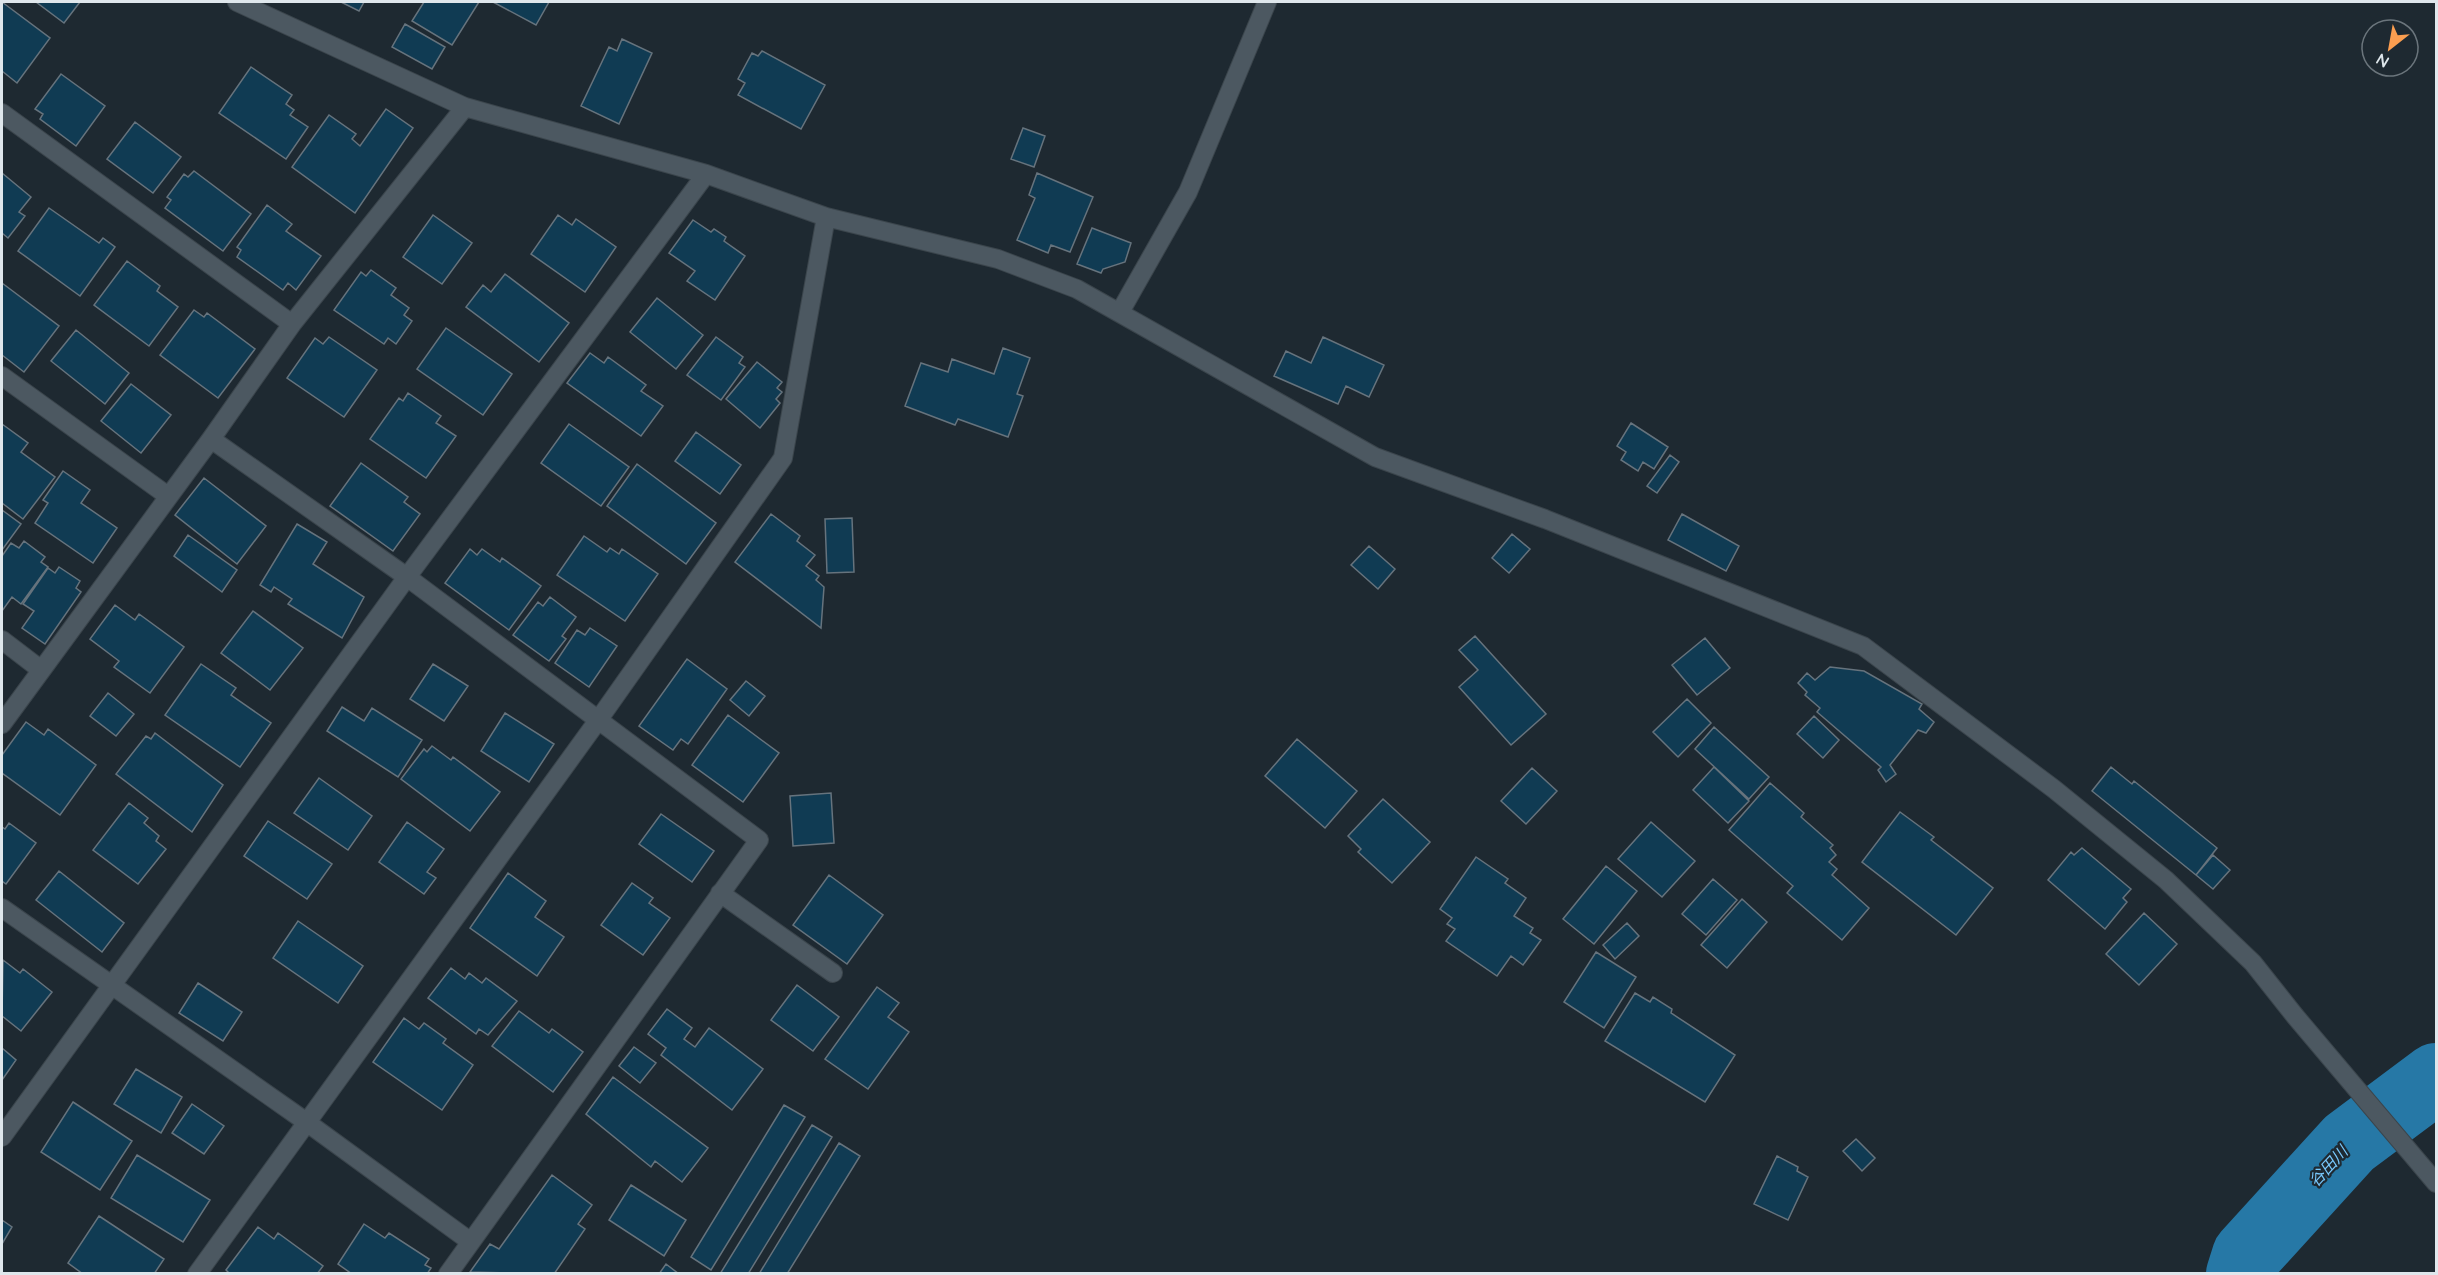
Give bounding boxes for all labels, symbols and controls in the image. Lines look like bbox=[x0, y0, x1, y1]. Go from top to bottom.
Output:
north arrow bbox=[2360, 18, 2420, 78]
text: N bbox=[2372, 49, 2392, 72]
water label: 谷田川 bbox=[2304, 1140, 2353, 1190]

